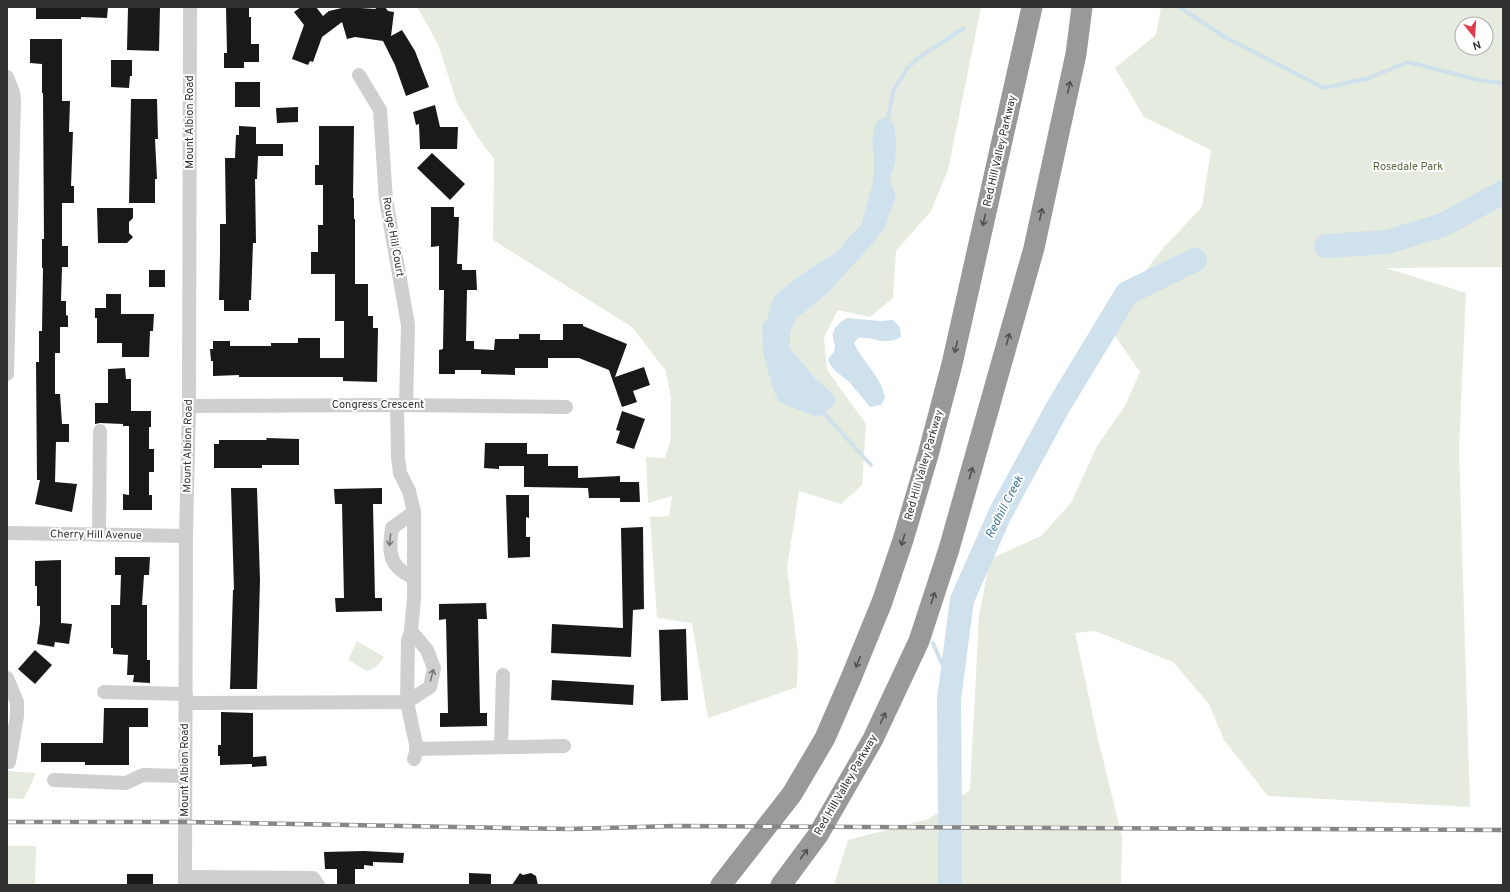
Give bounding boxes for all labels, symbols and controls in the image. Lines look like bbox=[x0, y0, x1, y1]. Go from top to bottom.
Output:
north arrow bbox=[1454, 16, 1494, 56]
text: N bbox=[1471, 37, 1482, 52]
street label: Mount Albion Road bbox=[183, 75, 197, 169]
one-way arrow bbox=[1065, 80, 1073, 93]
street label: Red Hill Valley Parkway bbox=[980, 94, 1020, 208]
park label: Rosedale Park bbox=[1373, 160, 1443, 174]
street label: Rouge Hill Court bbox=[379, 196, 407, 278]
one-way arrow bbox=[1038, 207, 1046, 220]
one-way arrow bbox=[980, 213, 988, 226]
one-way arrow bbox=[1005, 333, 1012, 346]
one-way arrow bbox=[951, 340, 959, 353]
street label: Congress Crescent bbox=[332, 398, 424, 412]
street label: Mount Albion Road bbox=[180, 399, 196, 493]
street label: Red Hill Valley Parkway bbox=[902, 408, 947, 522]
one-way arrow bbox=[967, 467, 975, 480]
water label: Redhill Creek bbox=[982, 472, 1028, 541]
street label: Cherry Hill Avenue bbox=[50, 527, 142, 543]
one-way arrow bbox=[387, 533, 394, 546]
one-way arrow bbox=[899, 533, 906, 546]
one-way arrow bbox=[930, 592, 938, 604]
one-way arrow bbox=[854, 655, 861, 667]
one-way arrow bbox=[429, 669, 437, 682]
one-way arrow bbox=[880, 712, 887, 724]
street label: Mount Albion Road bbox=[178, 723, 192, 817]
street label: Red Hill Valley Parkway bbox=[811, 732, 881, 838]
one-way arrow bbox=[800, 848, 808, 859]

